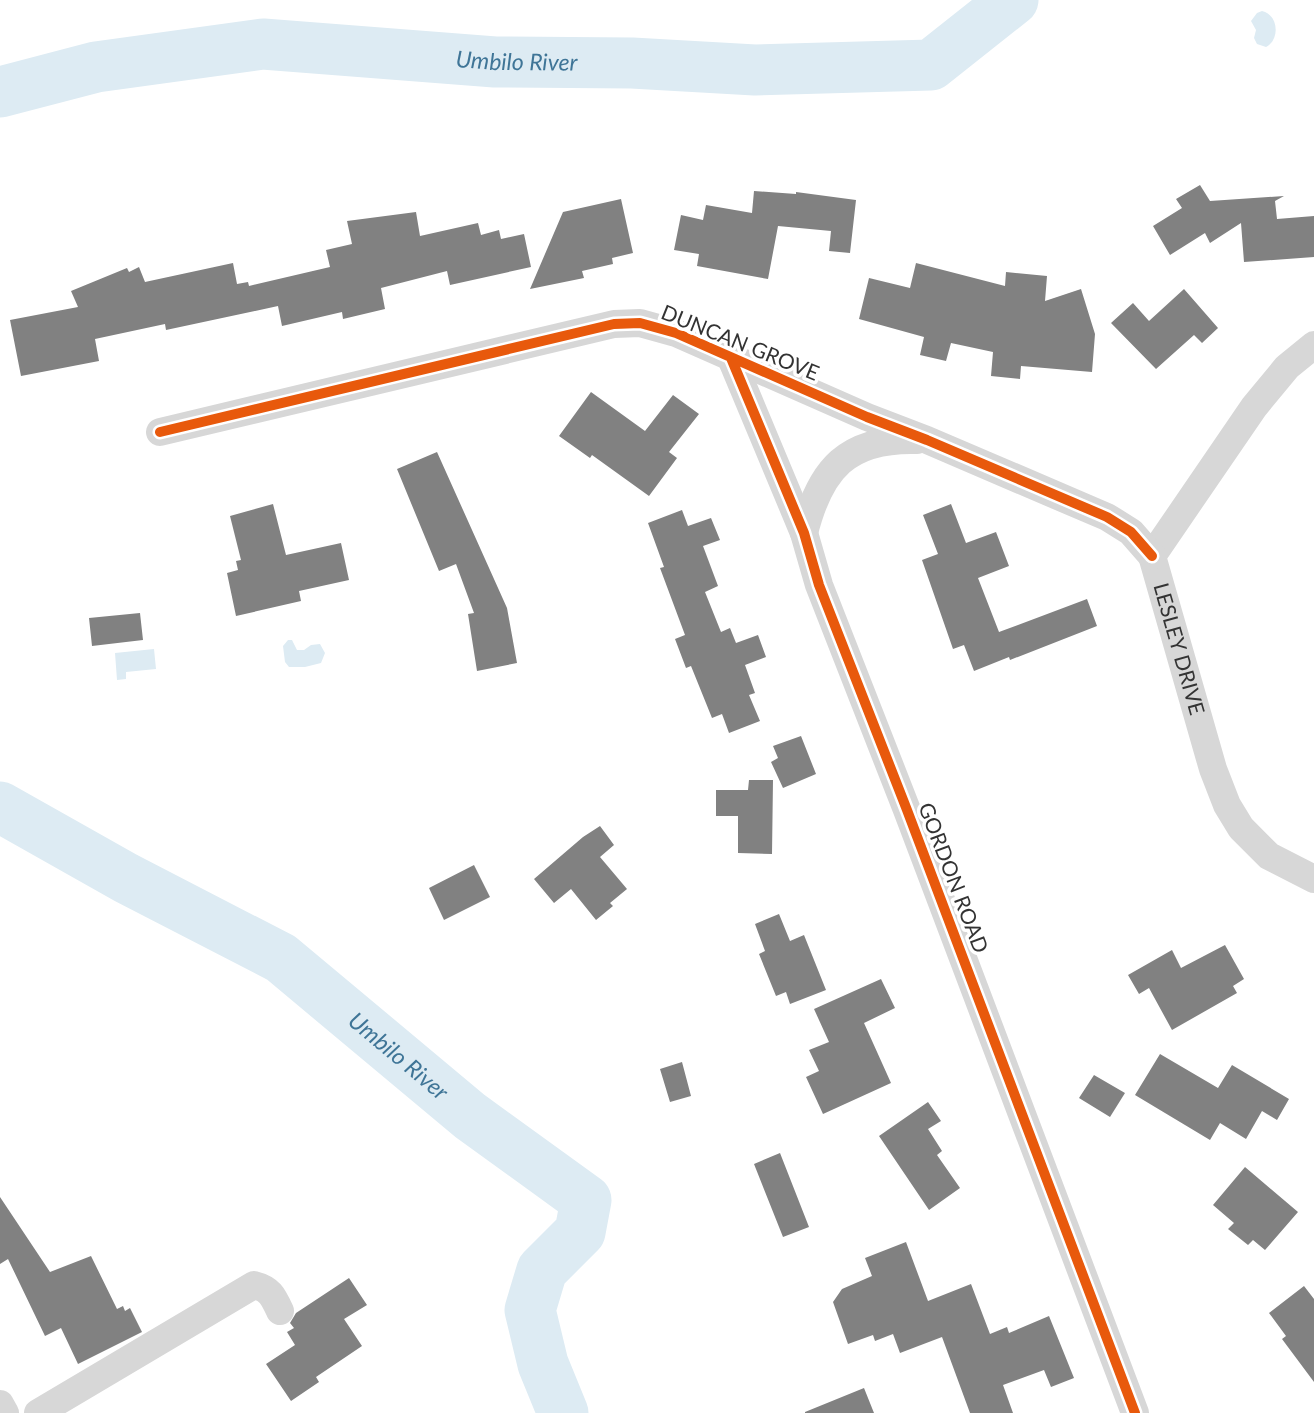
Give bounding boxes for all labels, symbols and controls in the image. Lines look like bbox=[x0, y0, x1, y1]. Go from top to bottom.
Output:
water label: Umbilo River bbox=[455, 44, 579, 76]
street label: DUNCAN GROVE bbox=[658, 299, 823, 385]
street label: LESLEY DRIVE bbox=[1149, 580, 1211, 718]
street label: GORDON ROAD bbox=[914, 799, 995, 956]
water label: Umbilo River bbox=[343, 1006, 456, 1106]

